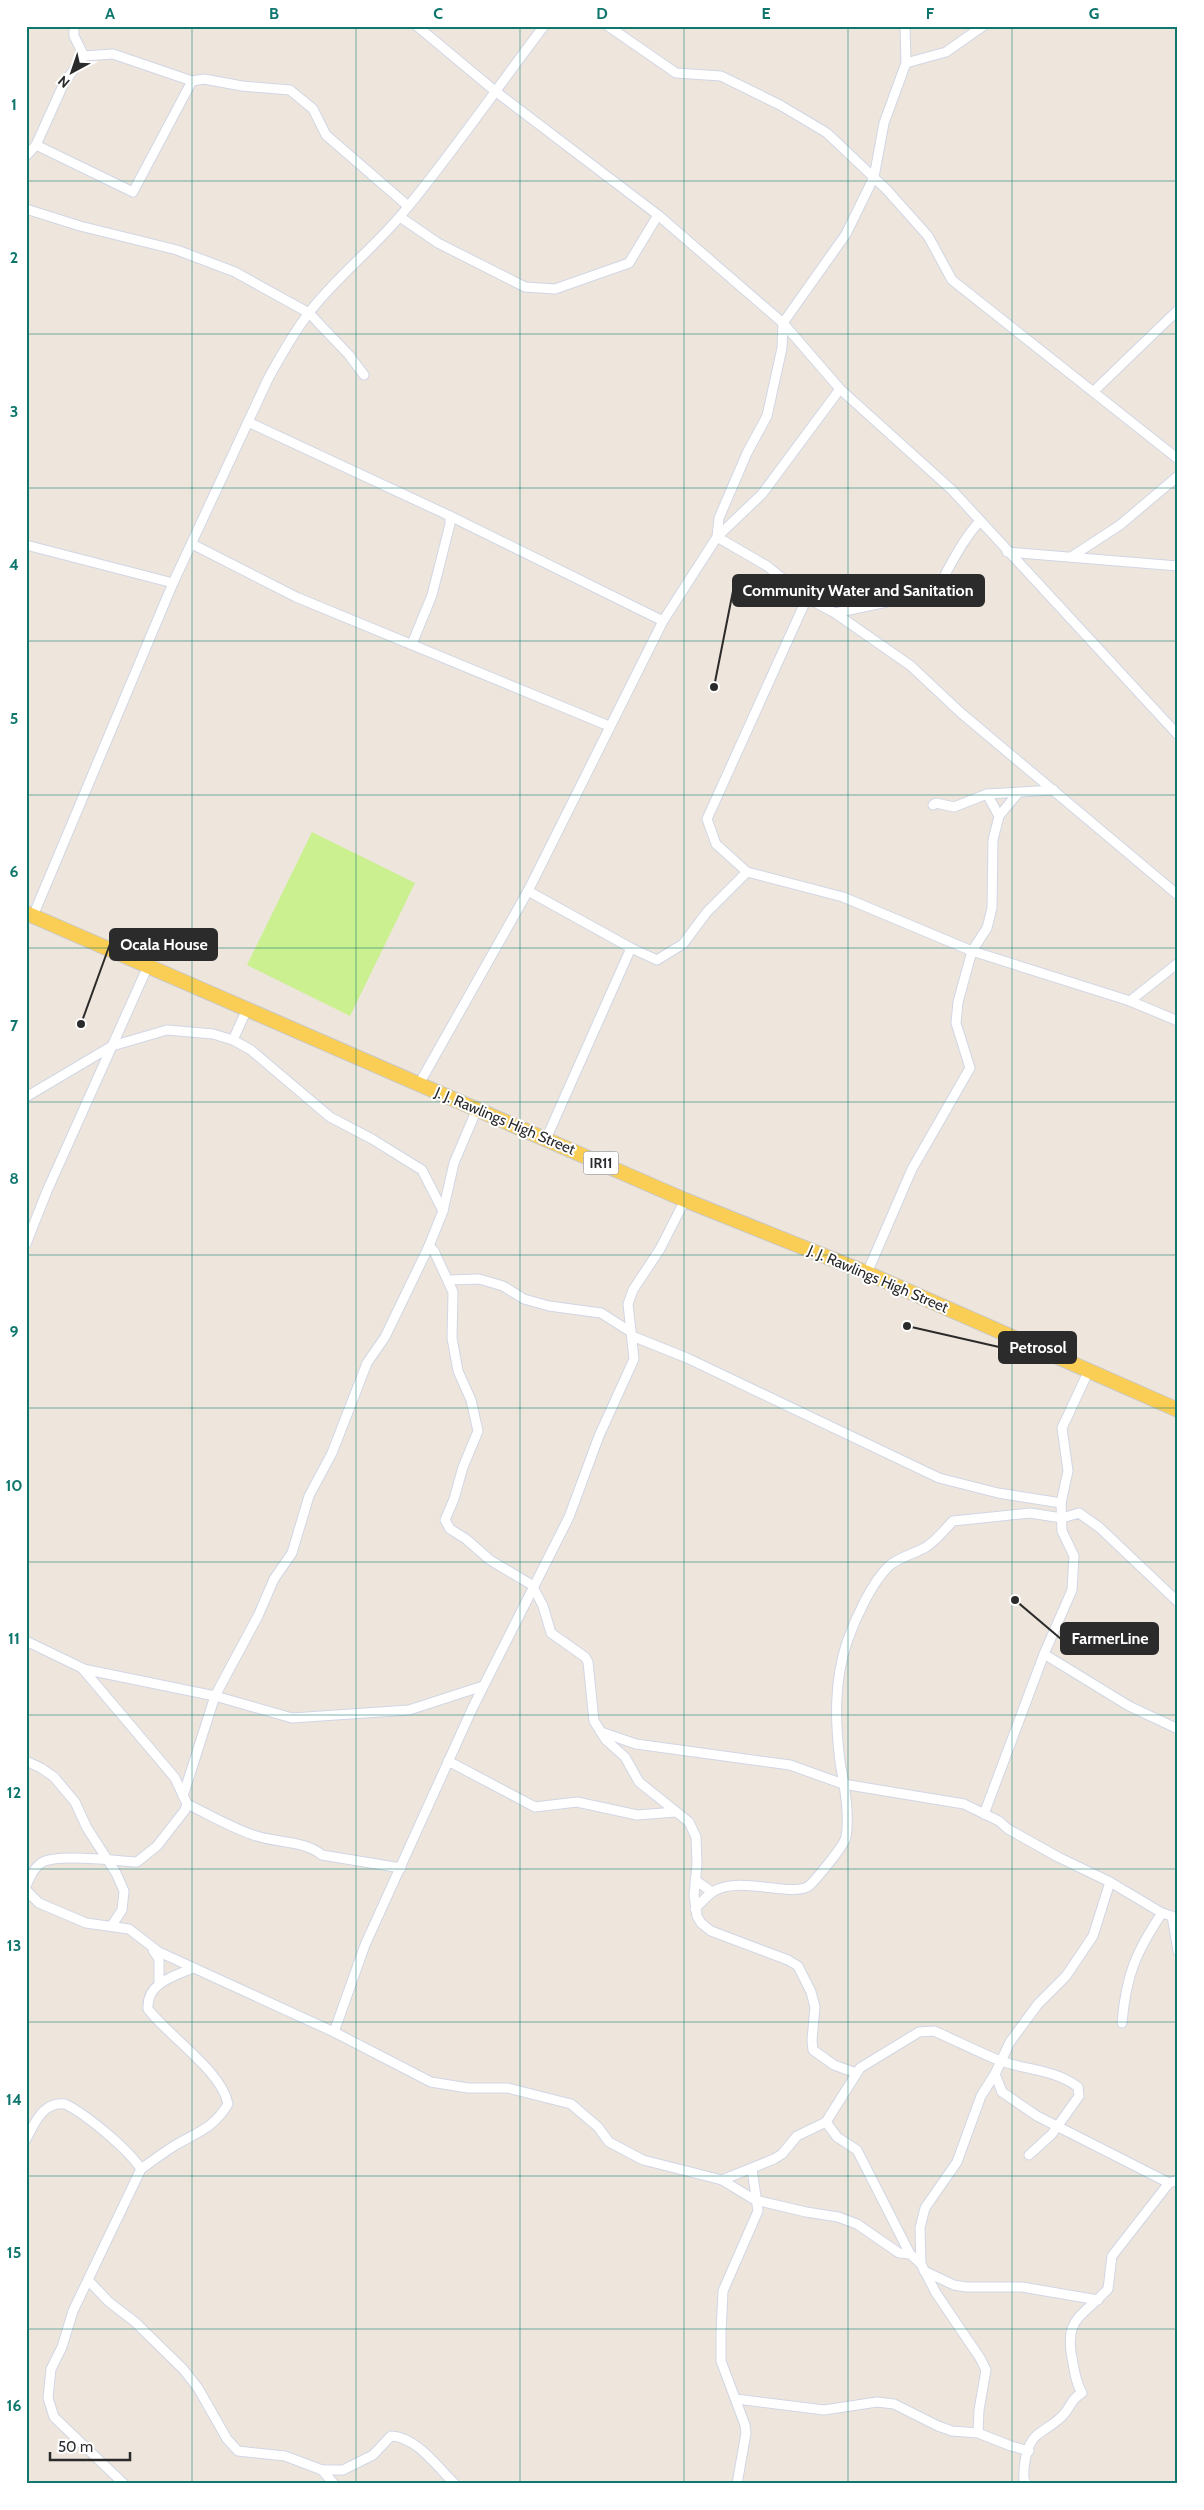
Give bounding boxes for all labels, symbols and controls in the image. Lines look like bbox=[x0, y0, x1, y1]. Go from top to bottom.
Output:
text: A bbox=[105, 4, 115, 23]
text: B bbox=[269, 4, 279, 23]
text: C bbox=[433, 4, 443, 23]
text: D bbox=[596, 4, 608, 23]
text: E bbox=[761, 4, 771, 23]
text: F bbox=[926, 4, 935, 23]
text: G bbox=[1089, 4, 1099, 23]
north arrow bbox=[48, 48, 98, 98]
text: N bbox=[54, 72, 73, 92]
text: 1 bbox=[11, 95, 17, 114]
text: 2 bbox=[10, 248, 18, 267]
text: 3 bbox=[10, 402, 18, 421]
text: 4 bbox=[9, 555, 19, 574]
callout: Community Water and Sanitation bbox=[733, 575, 984, 606]
text: Community Water and Sanitation bbox=[742, 581, 974, 600]
text: 5 bbox=[10, 709, 18, 728]
text: 6 bbox=[10, 862, 19, 881]
callout: Ocala House bbox=[110, 929, 217, 960]
text: Ocala House bbox=[120, 935, 208, 954]
text: 7 bbox=[10, 1016, 19, 1035]
street label: J. J. Rawlings High Street bbox=[431, 1083, 578, 1159]
road number: IR11 bbox=[584, 1152, 618, 1174]
text: 8 bbox=[9, 1169, 19, 1188]
street label: J. J. Rawlings High Street bbox=[804, 1241, 951, 1317]
text: 9 bbox=[10, 1322, 19, 1341]
callout: Petrosol bbox=[999, 1332, 1076, 1363]
text: Petrosol bbox=[1009, 1338, 1067, 1357]
text: 10 bbox=[5, 1476, 23, 1495]
callout: FarmerLine bbox=[1061, 1623, 1158, 1654]
text: 11 bbox=[8, 1629, 20, 1648]
text: FarmerLine bbox=[1071, 1629, 1149, 1648]
text: 12 bbox=[7, 1783, 21, 1802]
text: 13 bbox=[7, 1936, 21, 1955]
text: 14 bbox=[6, 2090, 22, 2109]
text: 15 bbox=[7, 2243, 21, 2262]
text: 16 bbox=[7, 2396, 21, 2415]
scale bar bbox=[50, 2430, 130, 2462]
text: 50 m bbox=[58, 2438, 93, 2456]

